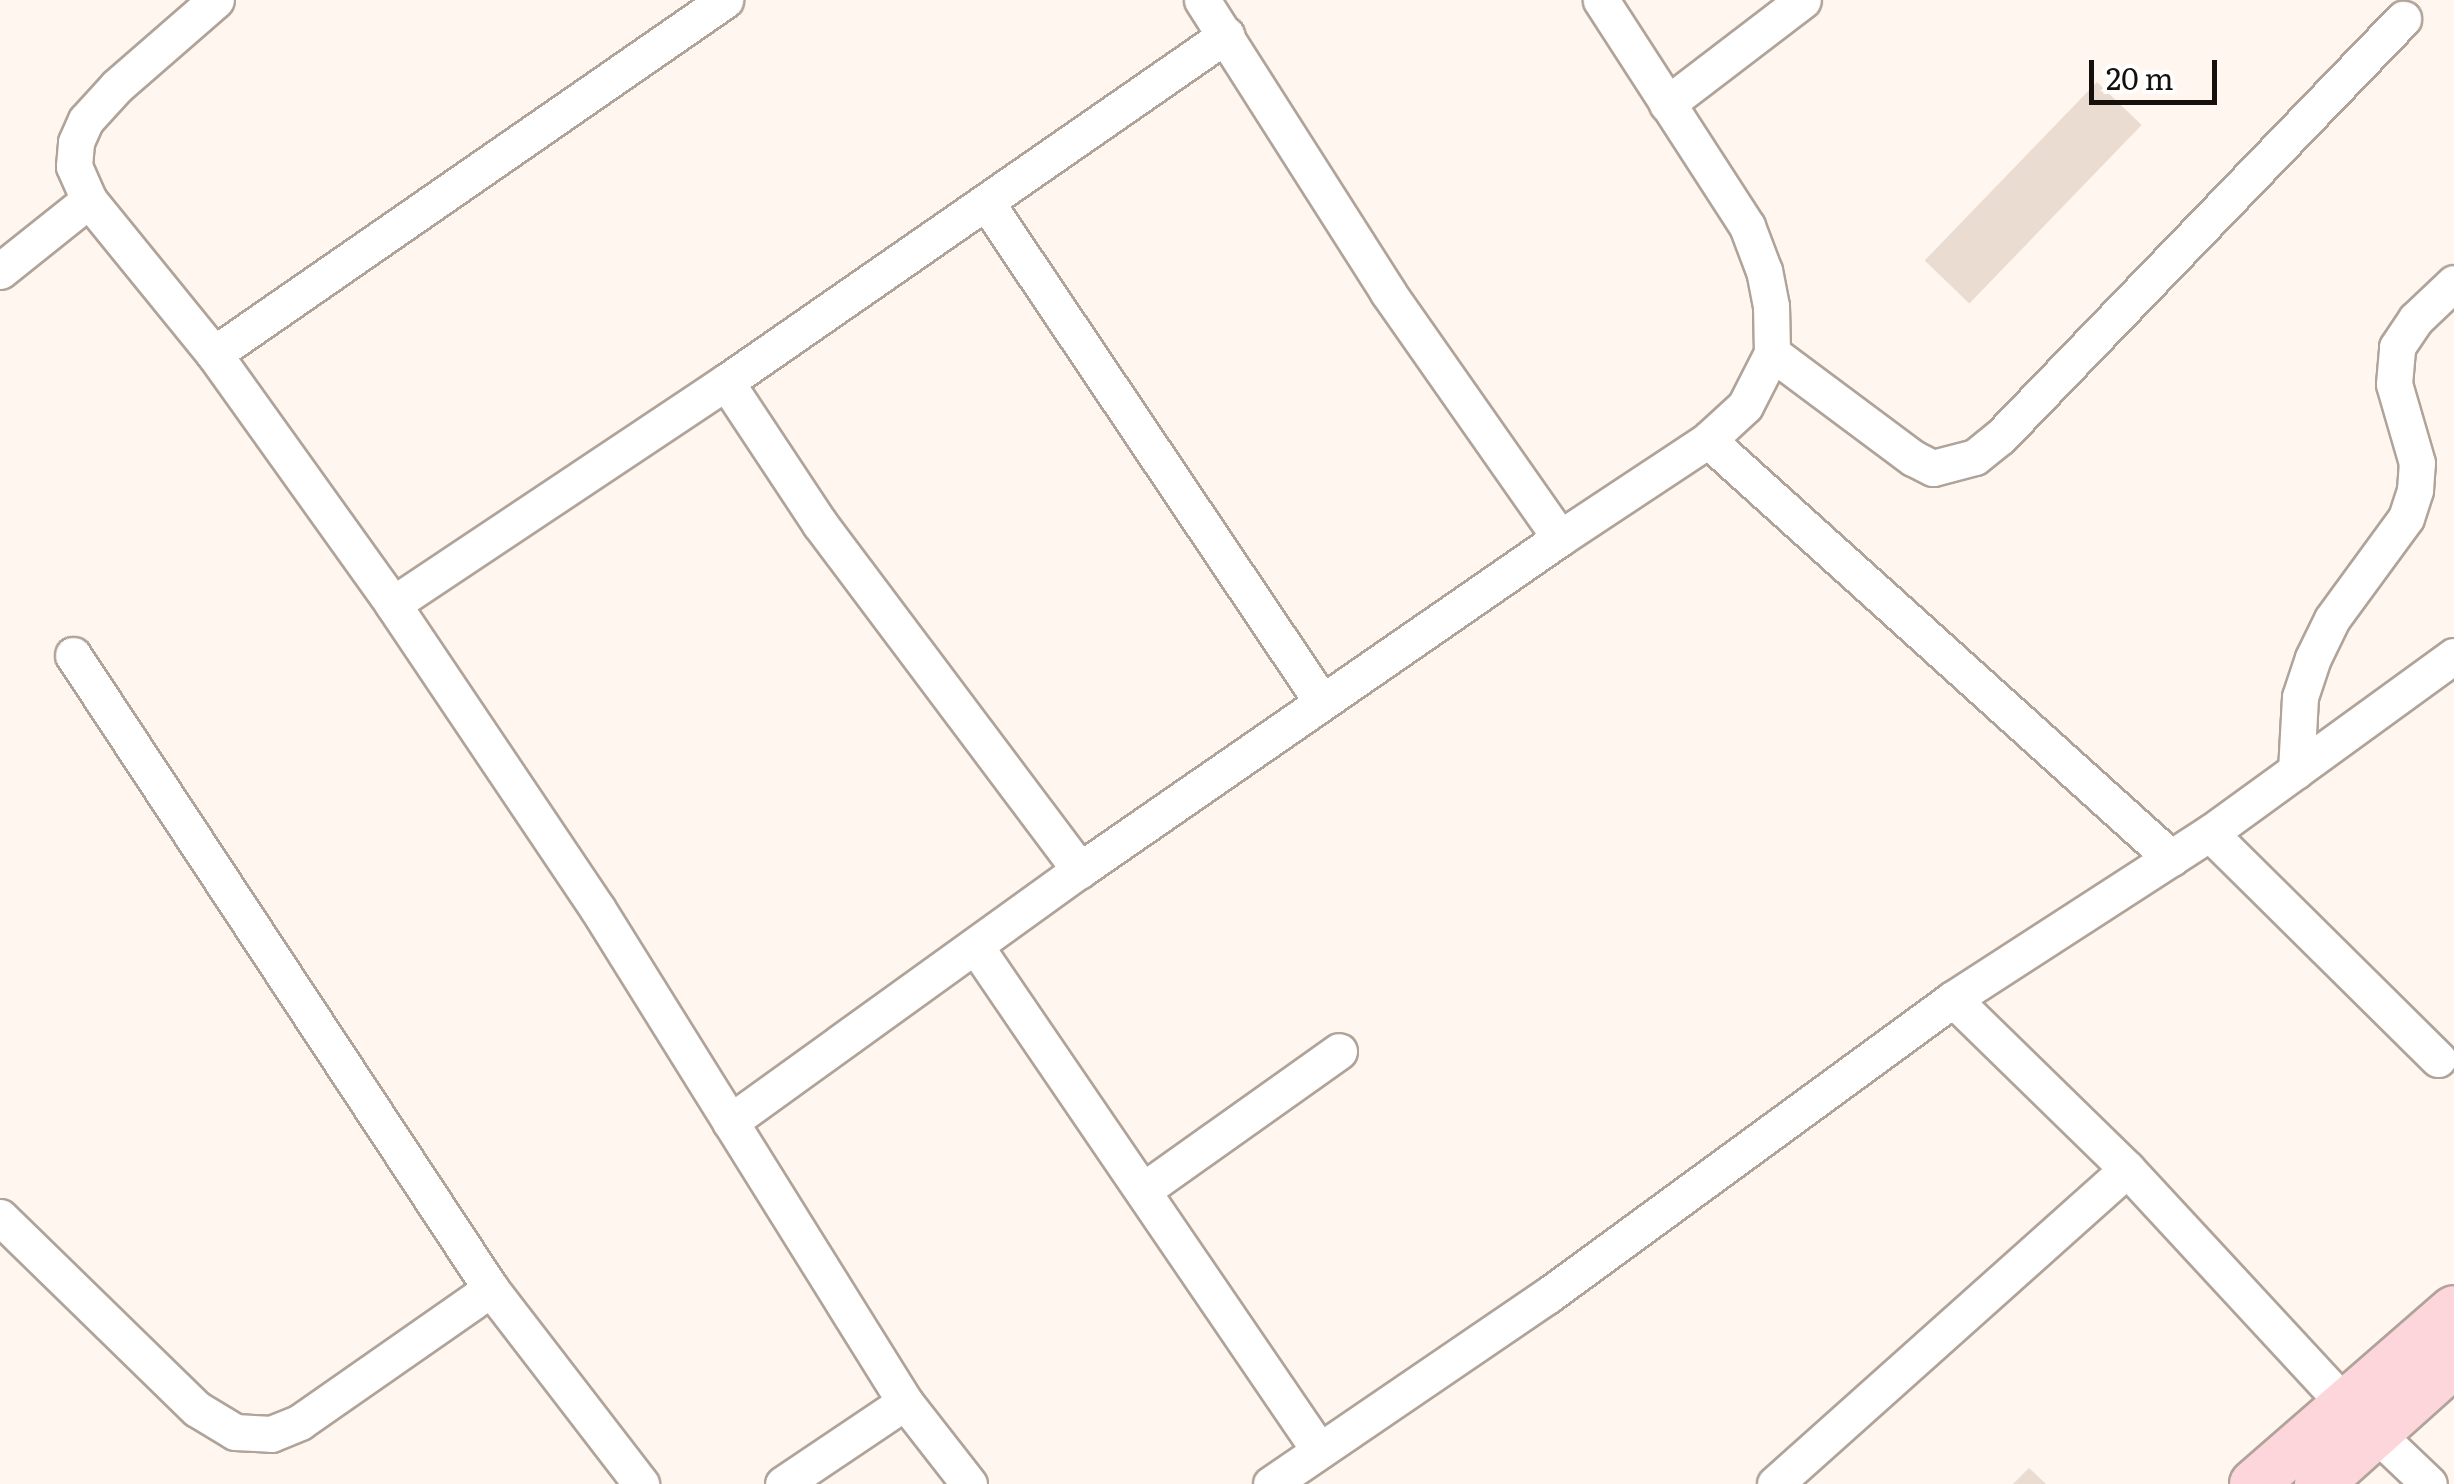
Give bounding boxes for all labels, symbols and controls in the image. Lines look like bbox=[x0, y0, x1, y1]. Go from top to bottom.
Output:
scale bar bbox=[2094, 40, 2222, 102]
text: 20 m bbox=[2106, 55, 2174, 99]

